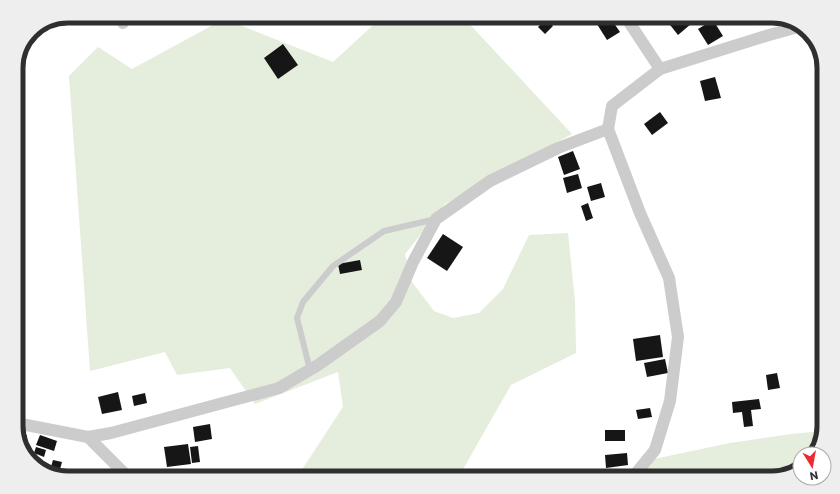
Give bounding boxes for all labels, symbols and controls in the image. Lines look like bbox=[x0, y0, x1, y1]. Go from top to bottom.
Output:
north arrow bbox=[792, 446, 832, 486]
text: N bbox=[809, 469, 819, 483]

